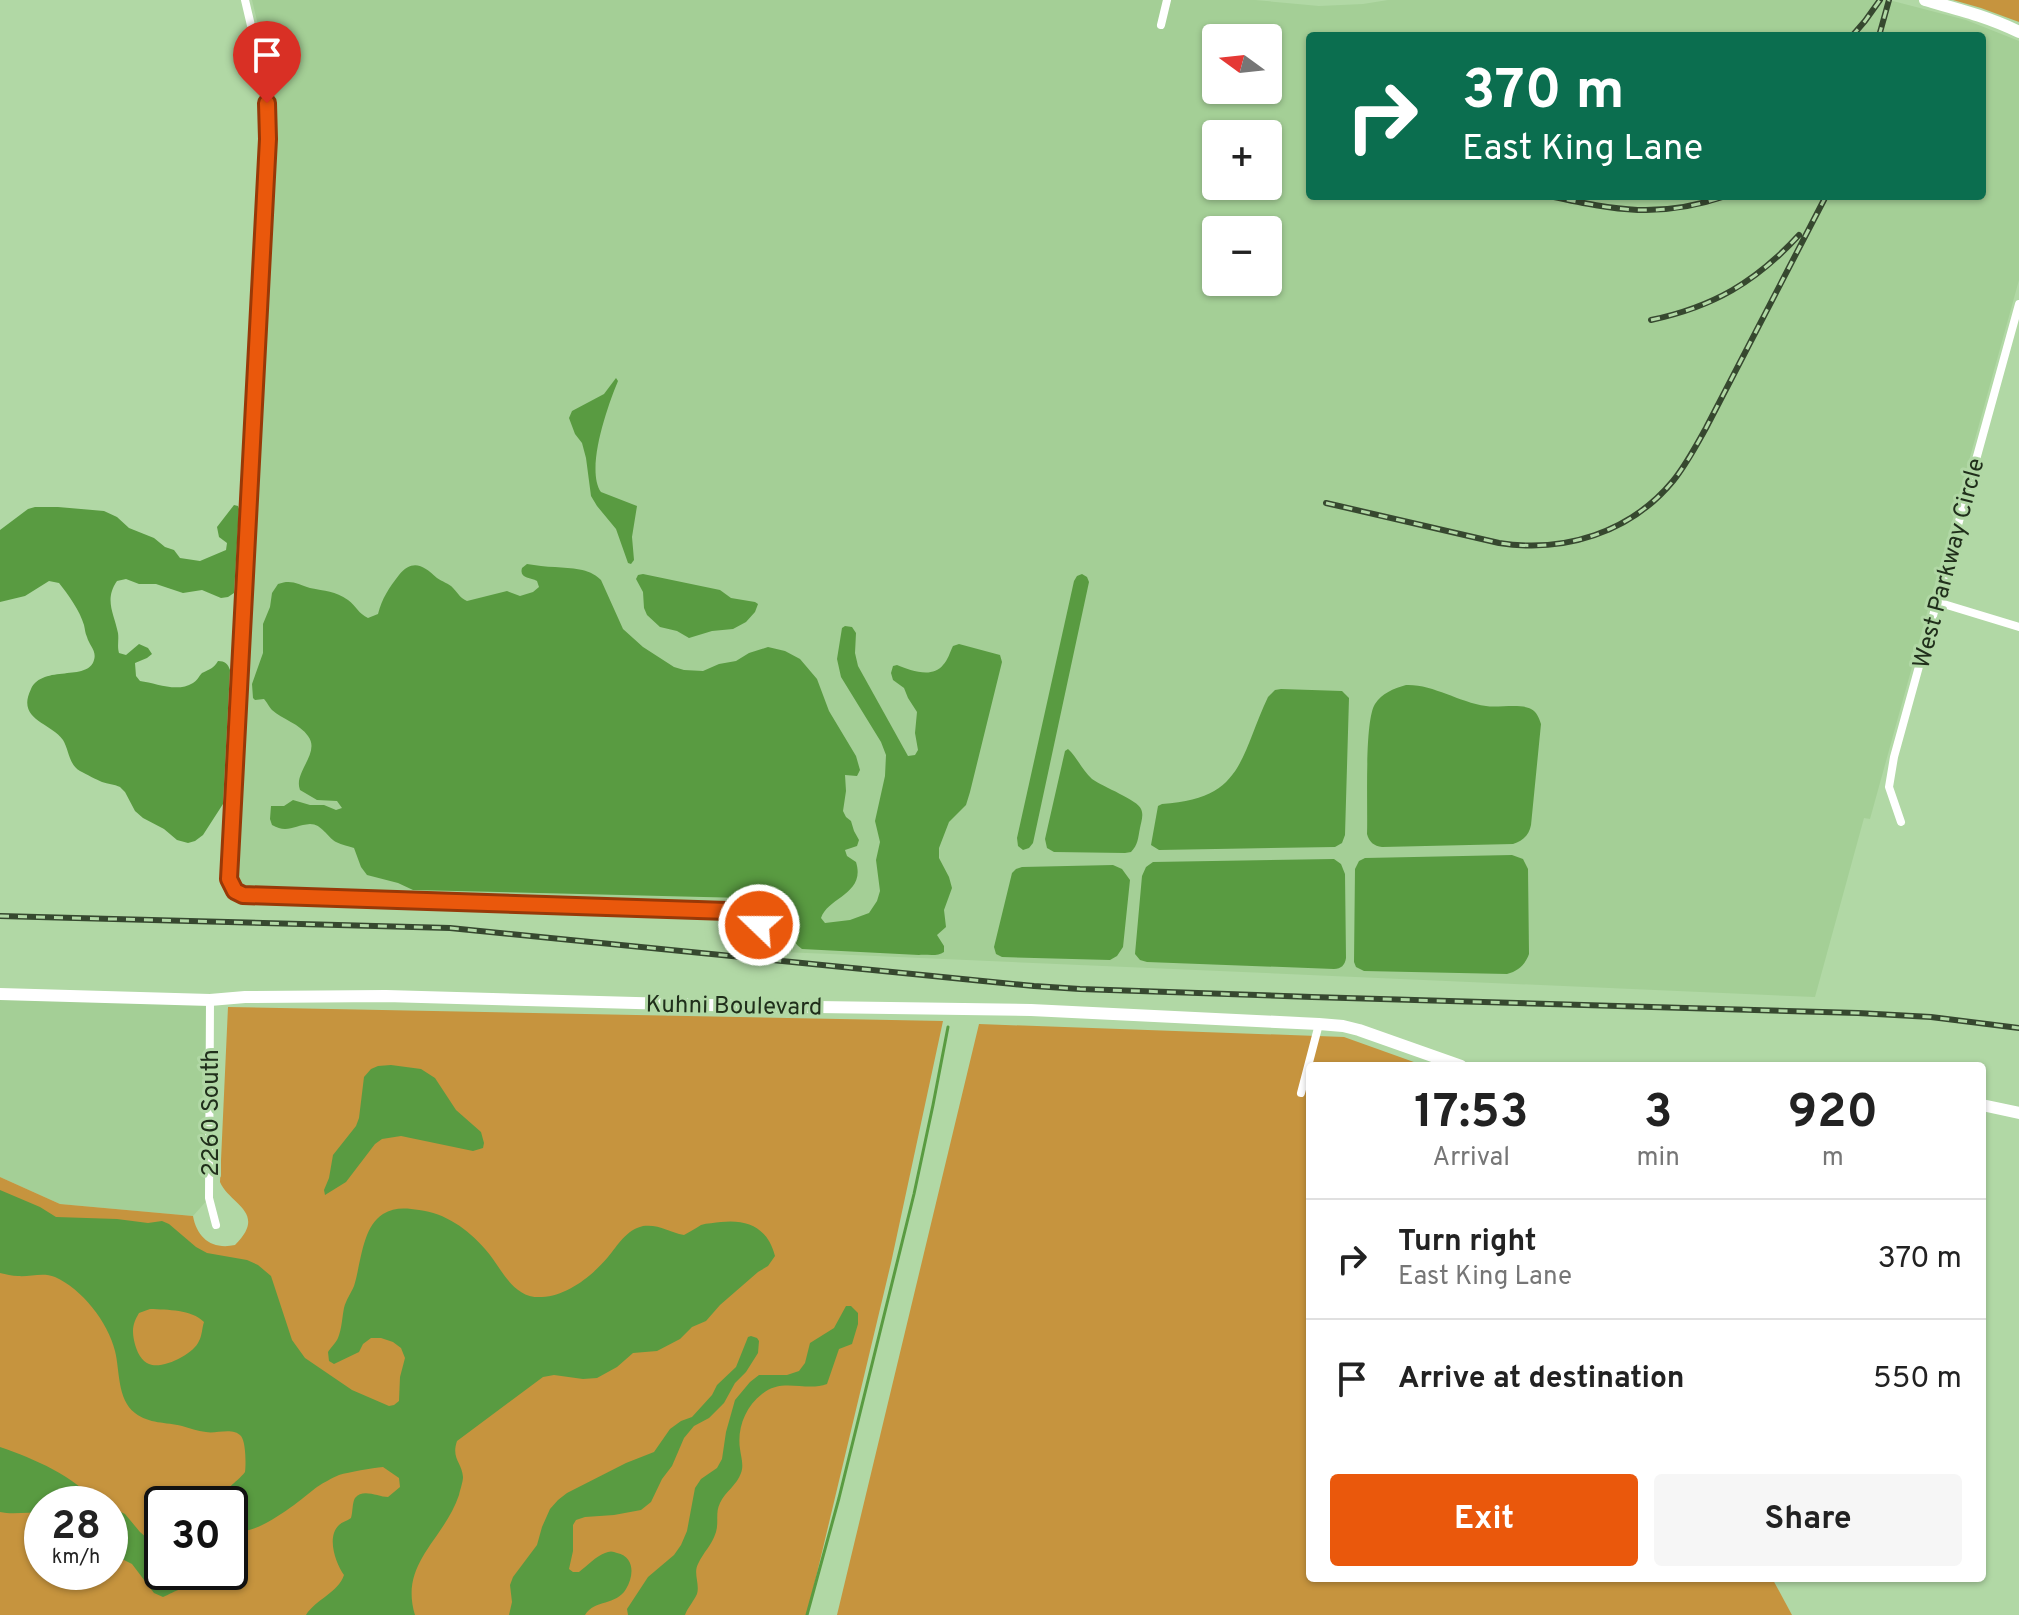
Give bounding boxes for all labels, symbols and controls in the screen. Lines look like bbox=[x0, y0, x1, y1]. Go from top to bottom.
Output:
pin bbox=[233, 21, 301, 103]
north arrow bbox=[1202, 24, 1282, 104]
map controls bbox=[1202, 24, 1282, 296]
icon: arrive bbox=[245, 33, 289, 77]
text: 370 m bbox=[1462, 58, 1625, 128]
icon: right bbox=[1330, 64, 1434, 168]
button: + bbox=[1202, 120, 1282, 200]
text: East King Lane bbox=[1462, 127, 1703, 173]
button: − bbox=[1202, 216, 1282, 296]
street label: West Parkway Circle bbox=[1907, 455, 1992, 672]
position arrow bbox=[717, 883, 801, 967]
street label: Kuhni Boulevard bbox=[645, 990, 823, 1024]
street label: 2260 South bbox=[197, 1049, 227, 1177]
text: 17:53 bbox=[1414, 1084, 1529, 1144]
text: 3 bbox=[1644, 1084, 1673, 1144]
text: 920 bbox=[1788, 1084, 1878, 1144]
text: Arrival bbox=[1432, 1142, 1510, 1175]
text: min bbox=[1637, 1142, 1680, 1175]
text: m bbox=[1822, 1142, 1844, 1175]
text: Turn right bbox=[1398, 1224, 1536, 1261]
icon: right bbox=[1330, 1237, 1374, 1281]
text: 370 m bbox=[1878, 1241, 1962, 1278]
text: East King Lane bbox=[1398, 1261, 1572, 1294]
icon: arrive bbox=[1330, 1357, 1374, 1401]
text: Arrive at destination bbox=[1398, 1361, 1684, 1398]
text: 550 m bbox=[1873, 1361, 1962, 1398]
button: Exit bbox=[1330, 1474, 1638, 1566]
button: Share bbox=[1654, 1474, 1962, 1566]
speed limit sign: 30 bbox=[144, 1486, 248, 1590]
text: 28 bbox=[51, 1503, 101, 1553]
text: km/h bbox=[52, 1545, 100, 1571]

